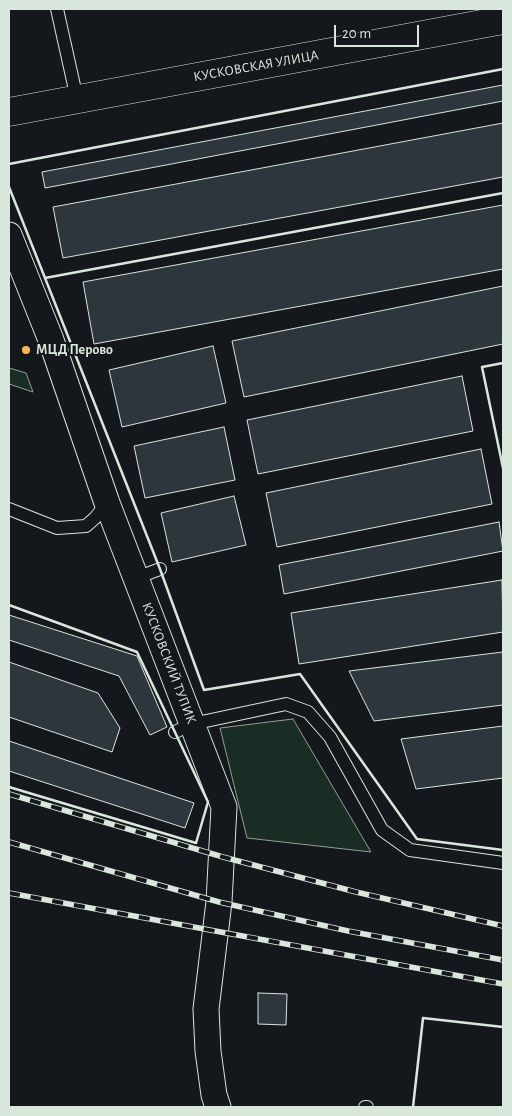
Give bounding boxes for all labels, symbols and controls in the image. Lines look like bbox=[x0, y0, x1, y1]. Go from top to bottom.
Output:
scale bar bbox=[337, 15, 422, 47]
text: 20 m bbox=[342, 26, 371, 41]
street label: КУСКОВСКАЯ УЛИЦА bbox=[192, 47, 320, 85]
place label: МЦД Перово bbox=[36, 342, 113, 358]
marker: МЦД Перово bbox=[20, 344, 32, 356]
street label: КУСКОВСКИЙ ТУПИК bbox=[138, 600, 200, 726]

